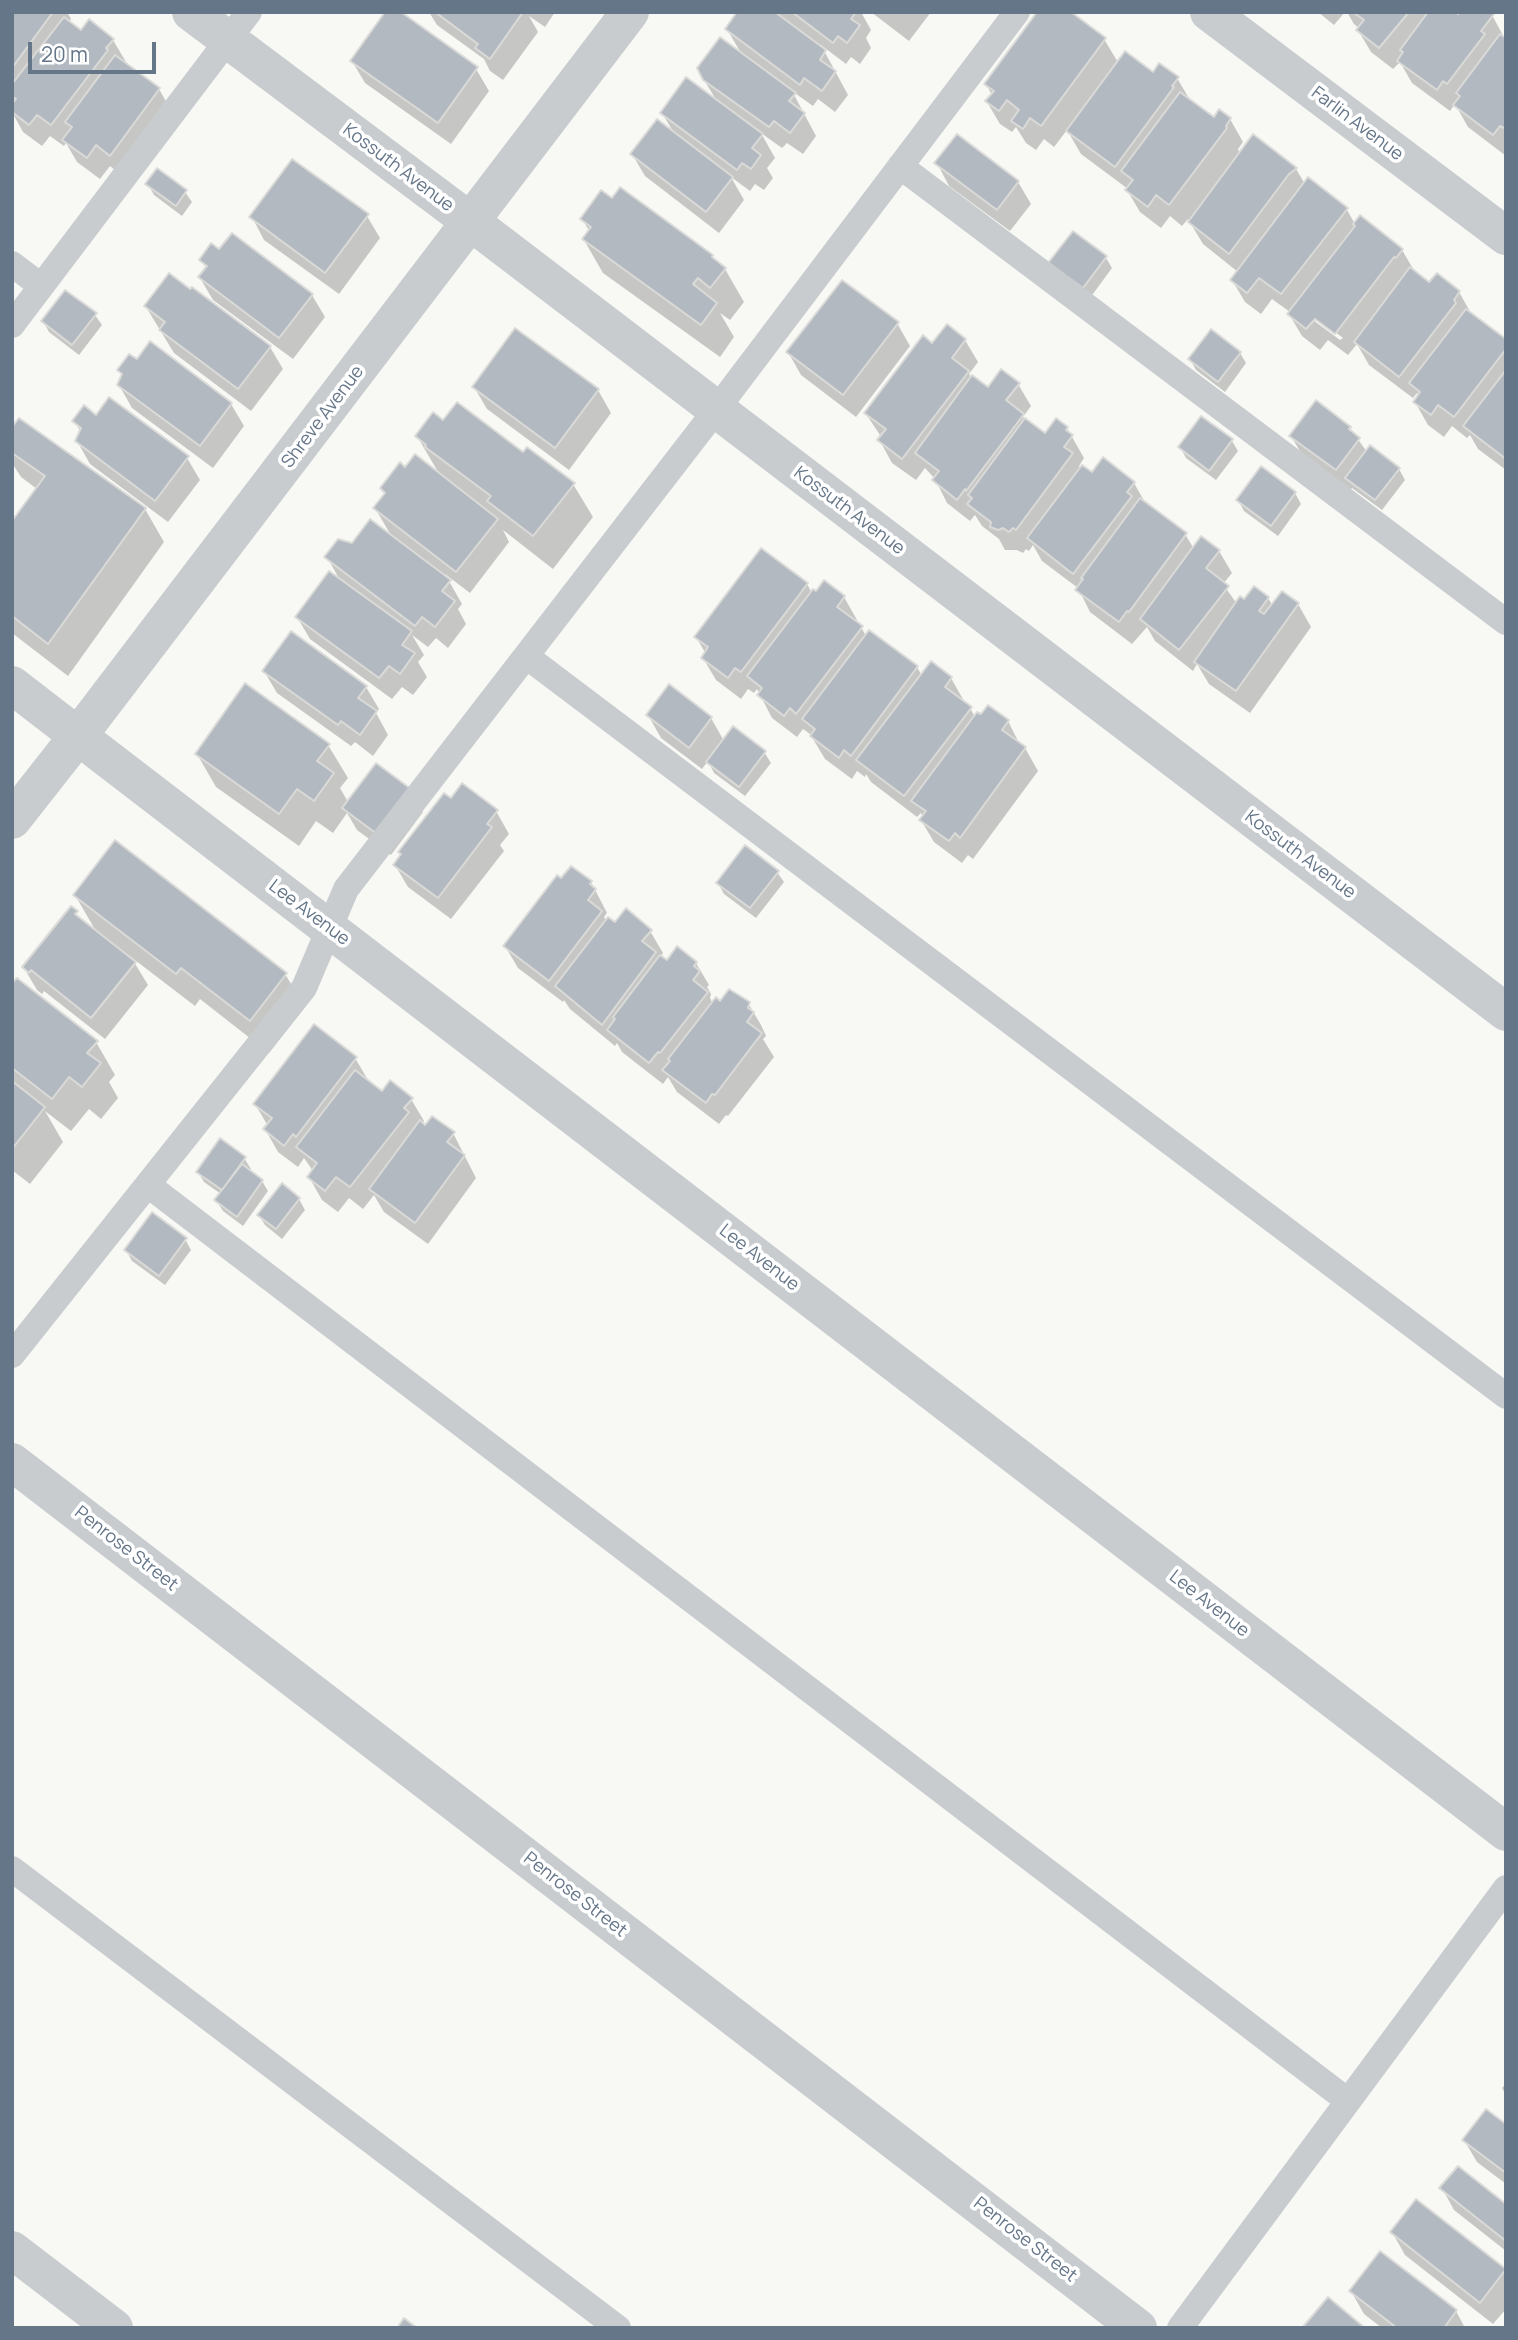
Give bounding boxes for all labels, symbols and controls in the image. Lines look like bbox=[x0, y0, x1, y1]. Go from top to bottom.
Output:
scale bar bbox=[32, 28, 159, 72]
text: 20 m bbox=[41, 40, 88, 68]
street label: Farlin Avenue bbox=[1307, 82, 1407, 166]
street label: Kossuth Avenue bbox=[338, 119, 458, 217]
street label: Shreve Avenue bbox=[277, 361, 369, 473]
street label: Kossuth Avenue bbox=[789, 462, 909, 560]
street label: Kossuth Avenue bbox=[1240, 806, 1360, 904]
street label: Lee Avenue bbox=[264, 876, 354, 950]
street label: Lee Avenue bbox=[715, 1220, 803, 1296]
street label: Penrose Street bbox=[70, 1502, 182, 1596]
street label: Lee Avenue bbox=[1165, 1566, 1253, 1642]
street label: Penrose Street bbox=[519, 1848, 631, 1942]
street label: Penrose Street bbox=[969, 2193, 1081, 2287]

